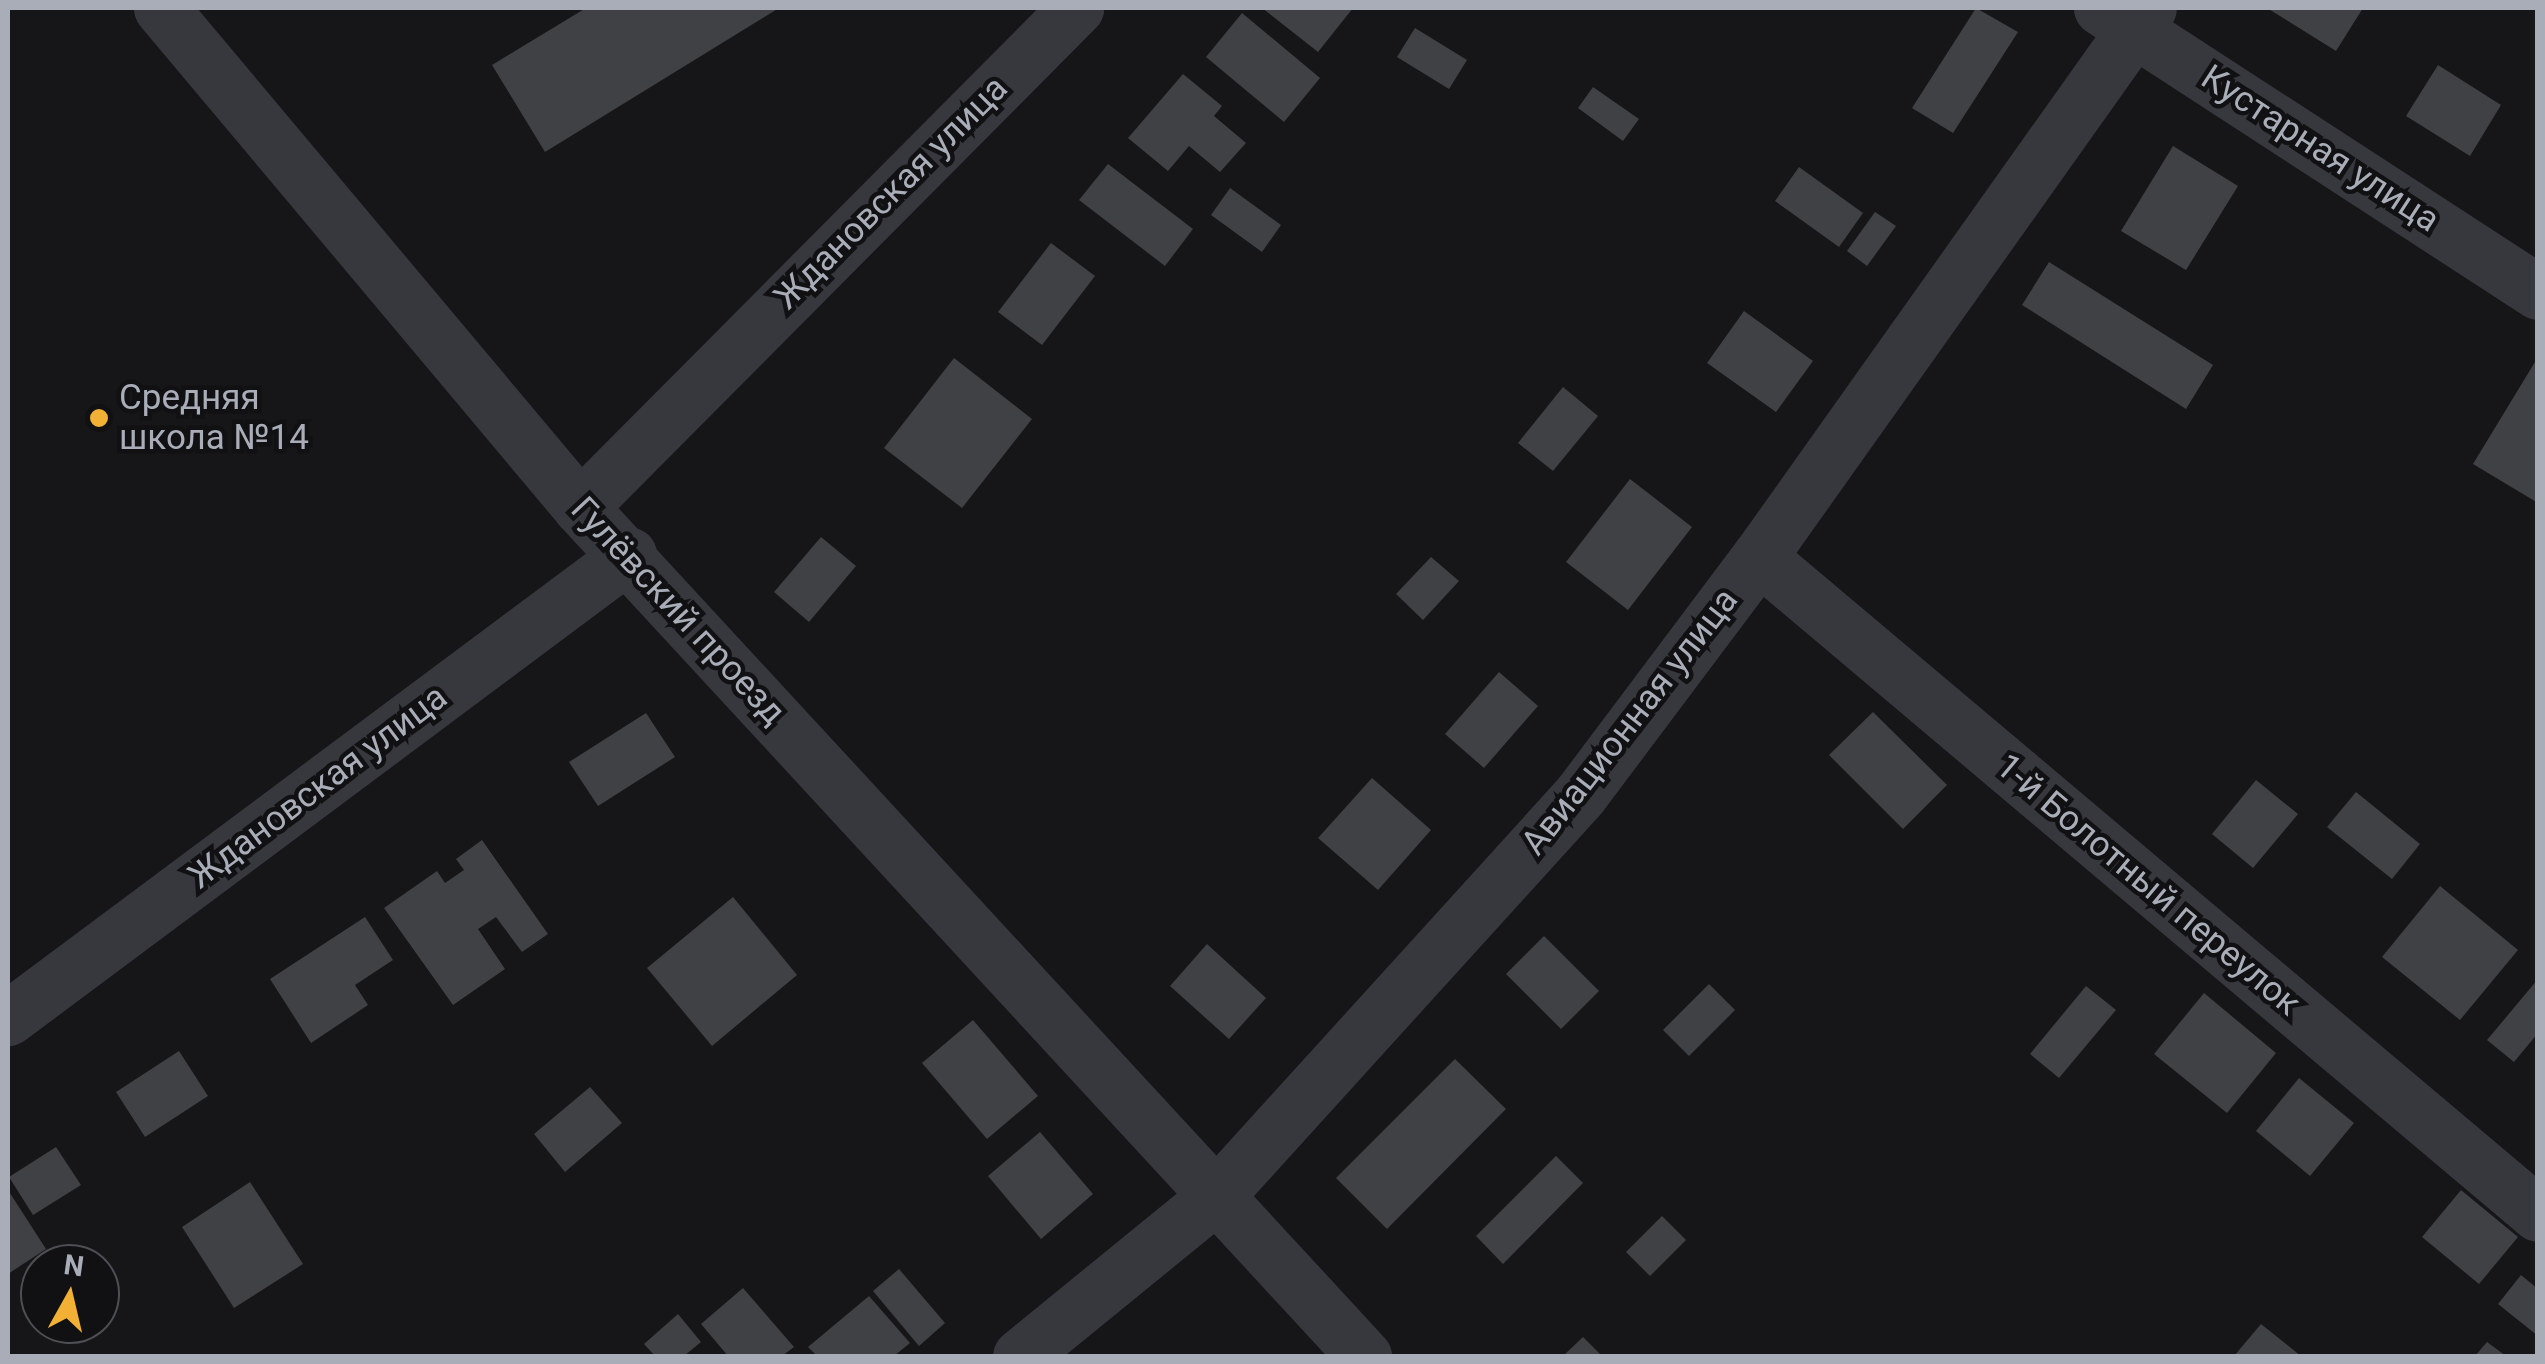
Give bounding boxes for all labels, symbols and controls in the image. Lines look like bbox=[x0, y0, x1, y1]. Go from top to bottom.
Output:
street label: Кустарная улица bbox=[2193, 57, 2447, 241]
street label: Ждановская улица bbox=[766, 68, 1016, 318]
place label: Средняя школа №14 bbox=[119, 377, 309, 459]
marker: Средняя школа №14 bbox=[88, 407, 110, 429]
street label: Гулёвский проезд bbox=[562, 489, 794, 733]
street label: Авиационная улица bbox=[1513, 580, 1747, 864]
street label: Ждановская улица bbox=[181, 676, 455, 898]
street label: 1-й Болотный переулок bbox=[1987, 745, 2309, 1025]
north arrow bbox=[20, 1244, 120, 1344]
text: N bbox=[62, 1248, 86, 1283]

